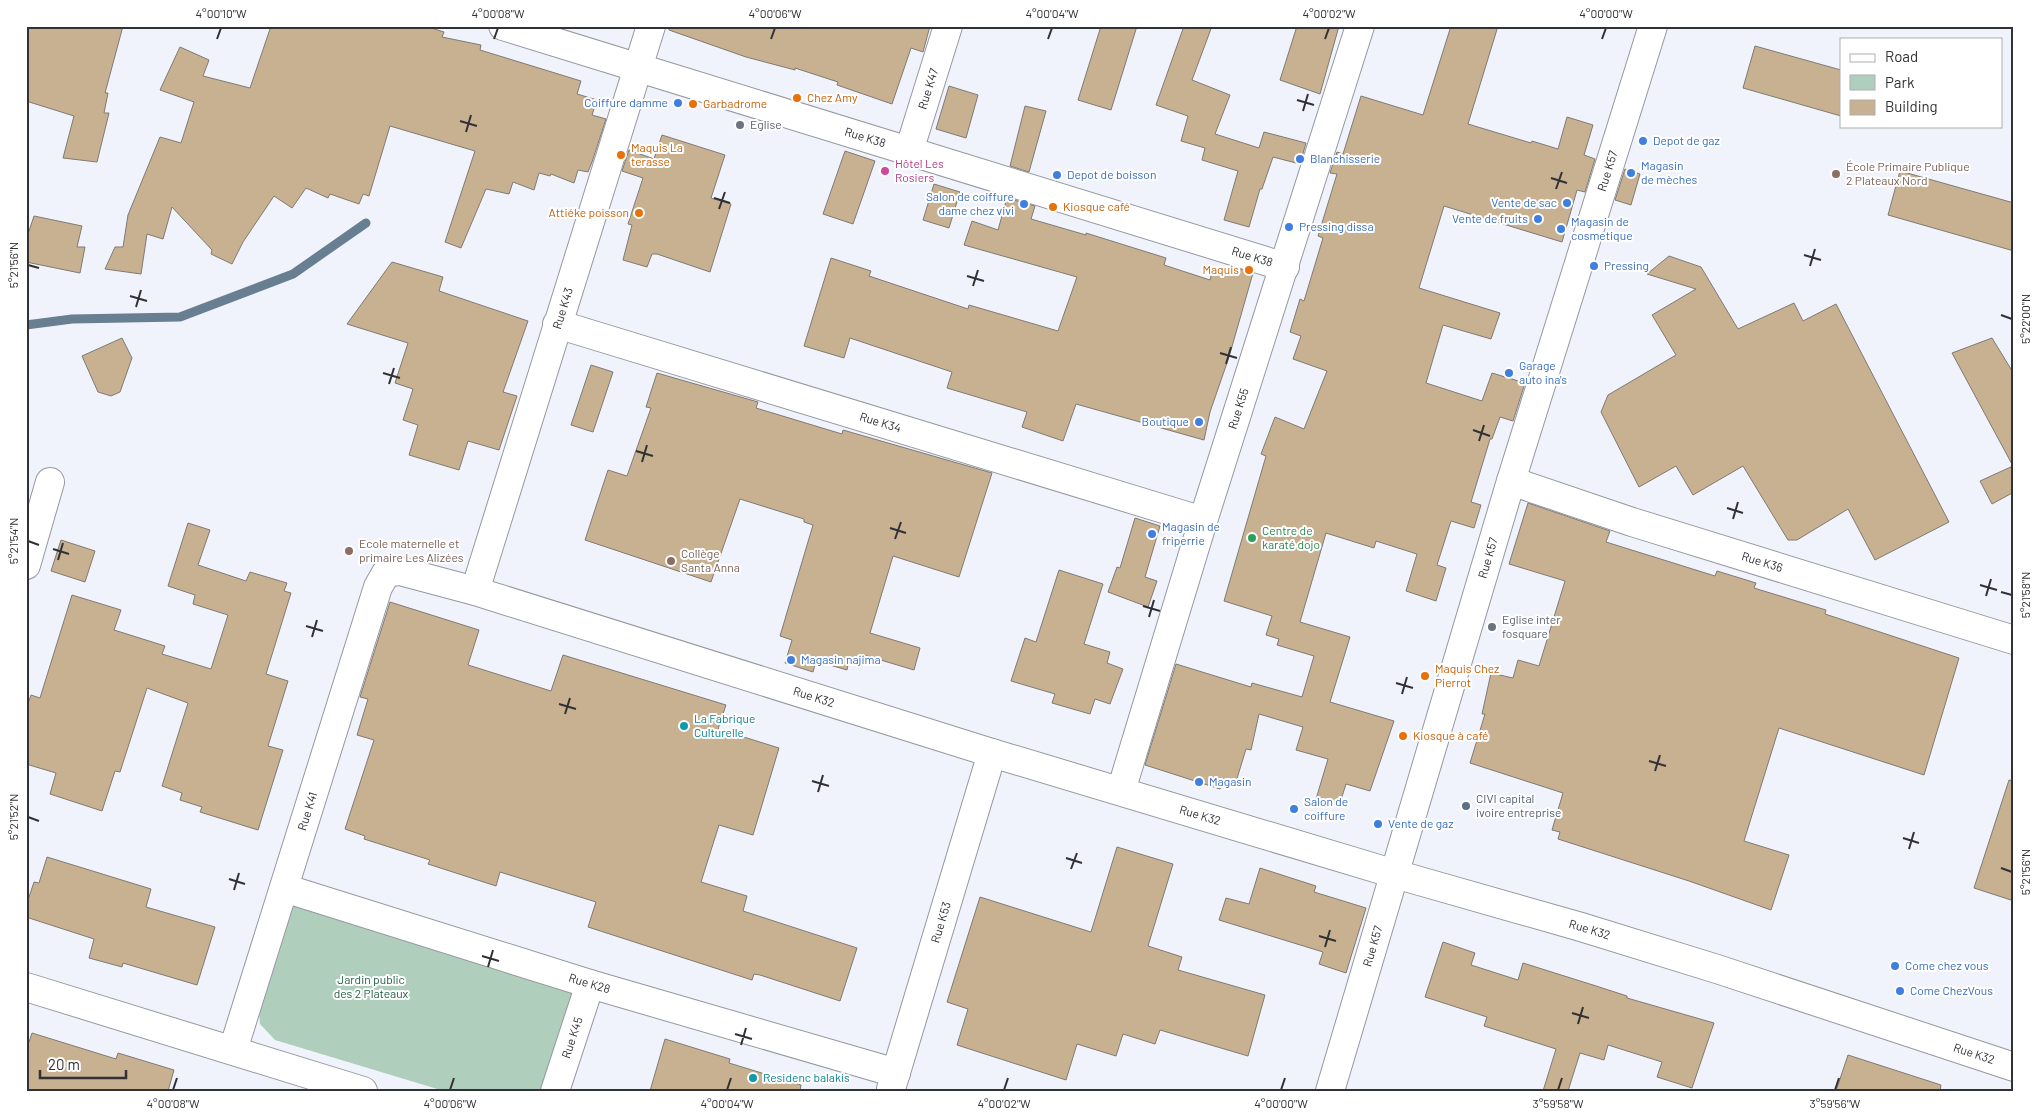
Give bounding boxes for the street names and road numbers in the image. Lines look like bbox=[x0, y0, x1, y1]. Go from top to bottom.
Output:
street label: Rue K47 bbox=[914, 66, 940, 111]
street label: Rue K38 bbox=[843, 124, 888, 150]
street label: Rue K57 bbox=[1594, 148, 1620, 193]
street label: Rue K38 bbox=[1230, 243, 1275, 269]
street label: Rue K43 bbox=[549, 286, 575, 331]
street label: Rue K55 bbox=[1225, 386, 1251, 431]
street label: Rue K34 bbox=[858, 409, 903, 435]
street label: Rue K57 bbox=[1475, 535, 1500, 580]
street label: Rue K36 bbox=[1740, 548, 1785, 574]
street label: Rue K32 bbox=[792, 683, 836, 709]
street label: Rue K41 bbox=[294, 790, 319, 832]
street label: Rue K32 bbox=[1178, 802, 1223, 827]
street label: Rue K53 bbox=[927, 900, 953, 944]
street label: Rue K32 bbox=[1568, 916, 1612, 942]
street label: Rue K57 bbox=[1359, 924, 1385, 968]
street label: Rue K28 bbox=[567, 970, 612, 996]
street label: Rue K45 bbox=[558, 1015, 585, 1060]
street label: Rue K32 bbox=[1952, 1040, 1997, 1066]

